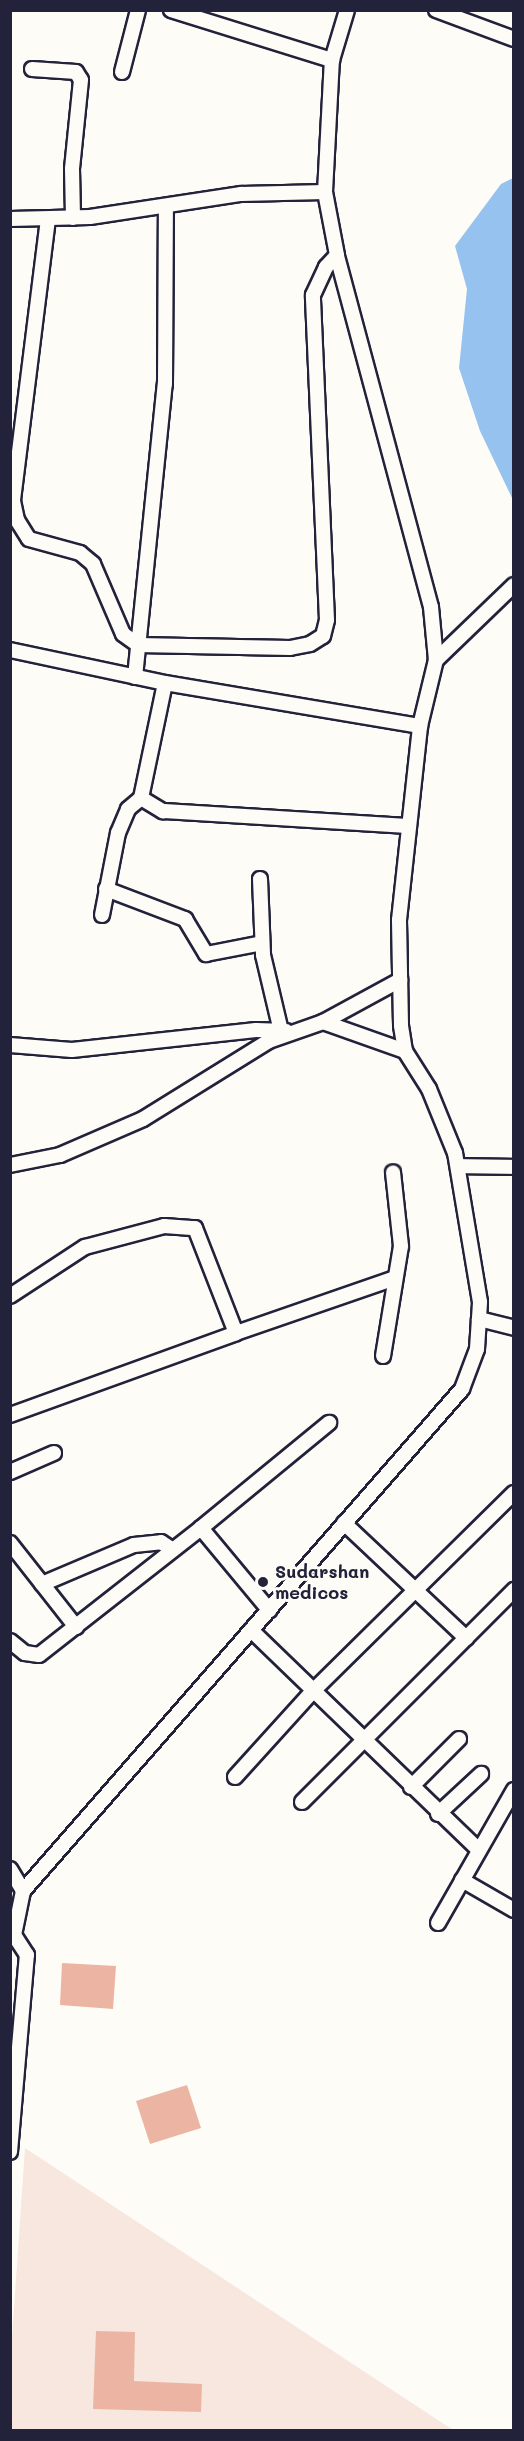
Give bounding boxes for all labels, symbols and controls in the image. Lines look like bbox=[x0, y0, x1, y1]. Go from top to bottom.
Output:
place label: Sudarshan medicos bbox=[275, 1561, 369, 1604]
marker: Sudarshan medicos bbox=[256, 1575, 270, 1589]

